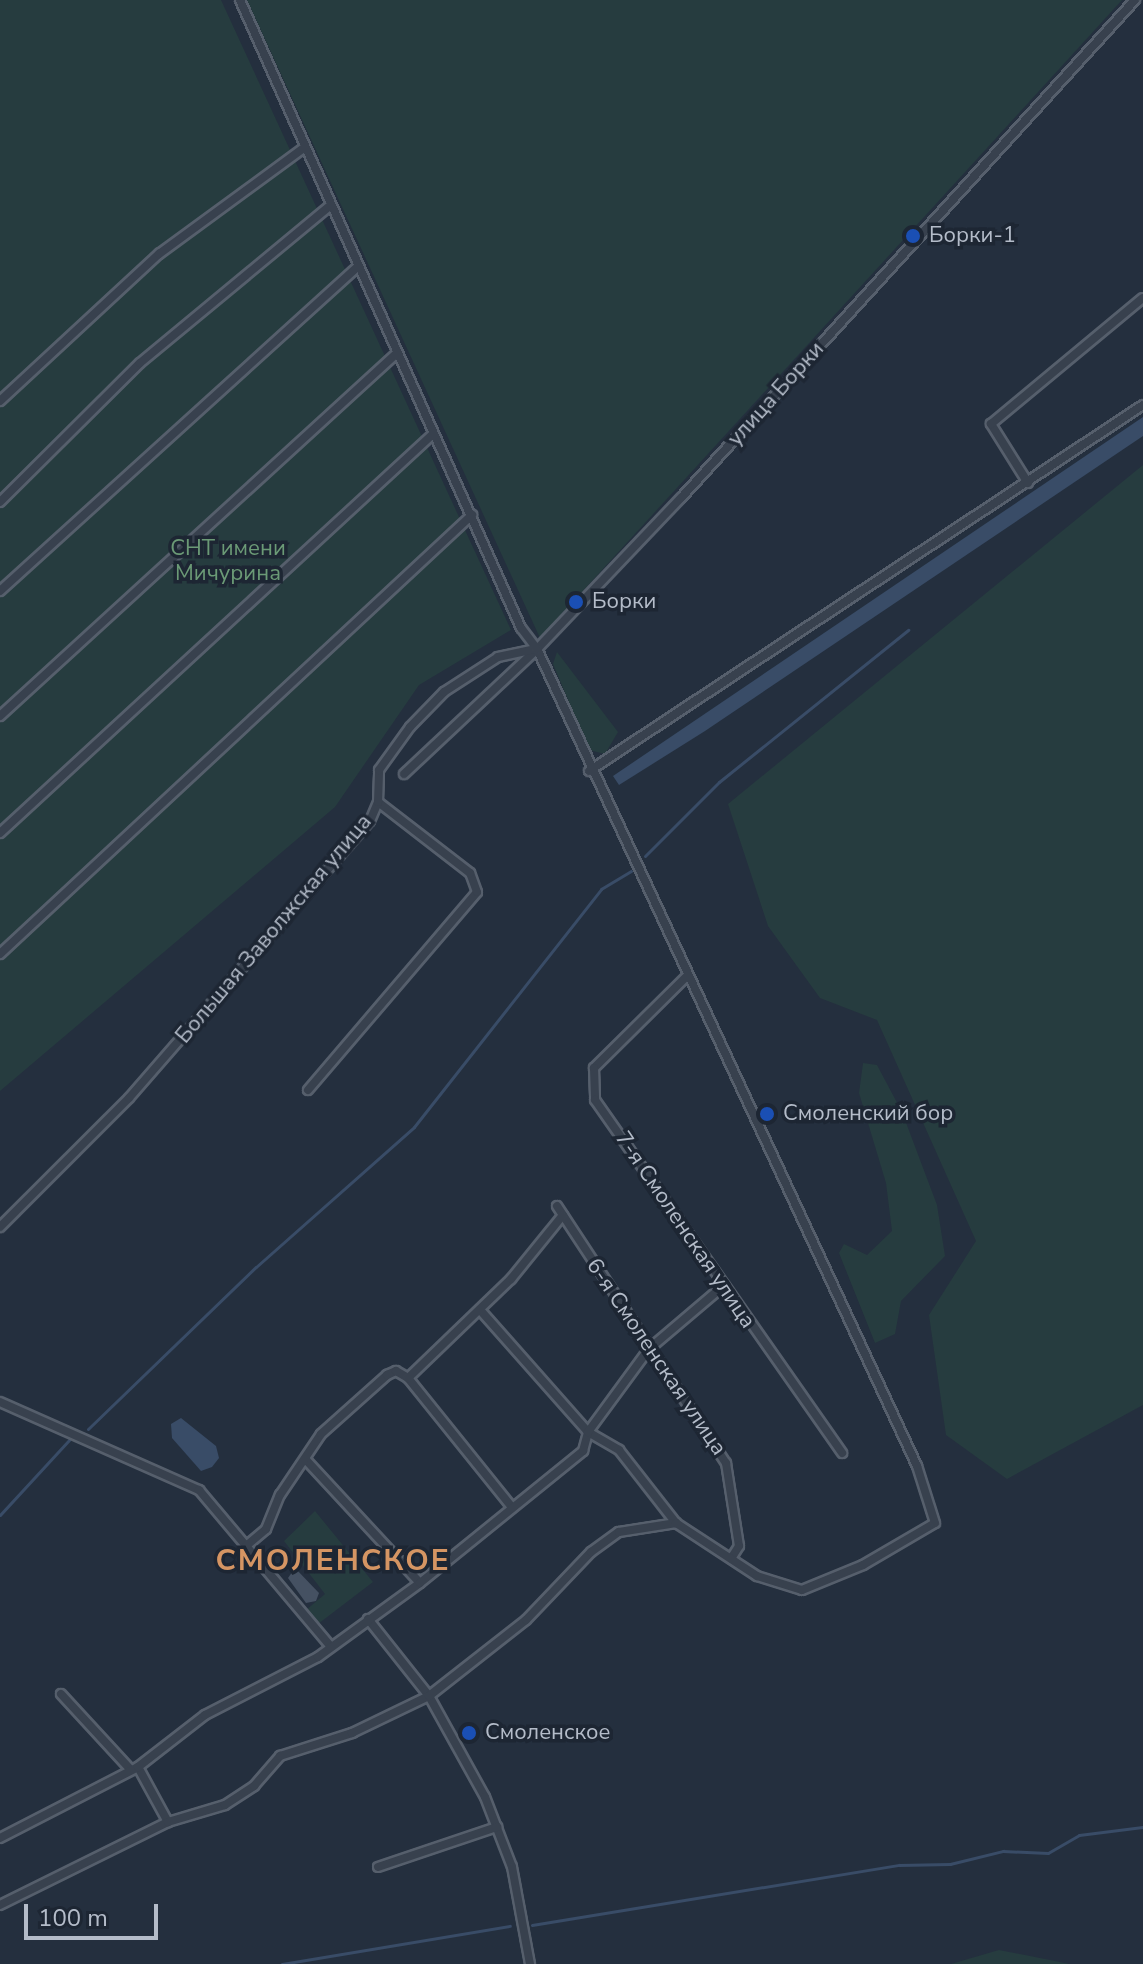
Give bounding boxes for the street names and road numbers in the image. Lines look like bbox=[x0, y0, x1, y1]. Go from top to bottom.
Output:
street label: улица Борки bbox=[722, 336, 830, 452]
street label: Большая Заволжская улица bbox=[170, 809, 378, 1049]
street label: 7-я Смоленская улица bbox=[609, 1127, 761, 1333]
street label: 6-я Смоленская улица bbox=[580, 1254, 732, 1460]

